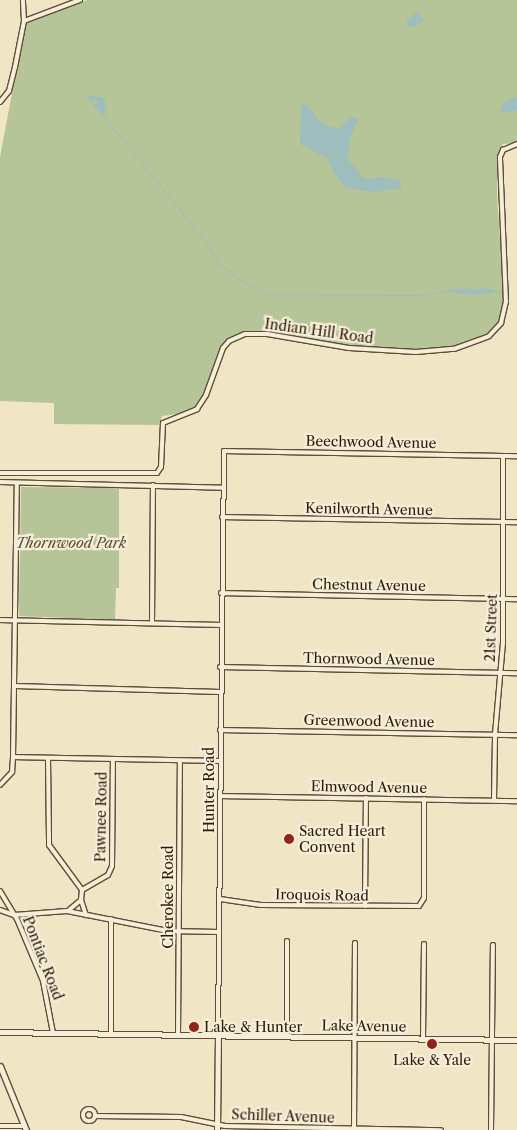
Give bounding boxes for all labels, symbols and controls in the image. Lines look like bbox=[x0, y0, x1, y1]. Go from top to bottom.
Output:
street label: Indian Hill Road bbox=[264, 315, 374, 347]
street label: Beechwood Avenue bbox=[305, 432, 437, 452]
street label: Kenilworth Avenue bbox=[305, 499, 433, 519]
park label: Thornwood Park bbox=[16, 535, 126, 551]
street label: Chestnut Avenue bbox=[312, 576, 426, 594]
street label: 21st Street bbox=[481, 594, 501, 662]
street label: Thornwood Avenue bbox=[303, 649, 435, 669]
street label: Greenwood Avenue bbox=[303, 711, 435, 731]
street label: Hunter Road bbox=[201, 747, 217, 833]
street label: Pawnee Road bbox=[92, 772, 110, 862]
street label: Elmwood Avenue bbox=[310, 778, 428, 796]
place label: Sacred Heart Convent bbox=[299, 823, 386, 856]
marker: Sacred Heart Convent bbox=[283, 833, 295, 845]
street label: Cherokee Road bbox=[160, 845, 176, 949]
street label: Iroquois Road bbox=[275, 886, 369, 904]
street label: Pontiac Road bbox=[19, 914, 67, 1002]
street label: Lake Avenue bbox=[321, 1017, 407, 1035]
place label: Lake & Hunter bbox=[204, 1019, 303, 1035]
marker: Lake & Hunter bbox=[188, 1021, 200, 1033]
marker: Lake & Yale bbox=[426, 1038, 438, 1050]
place label: Lake & Yale bbox=[393, 1052, 471, 1068]
street label: Schiller Avenue bbox=[231, 1106, 335, 1126]

